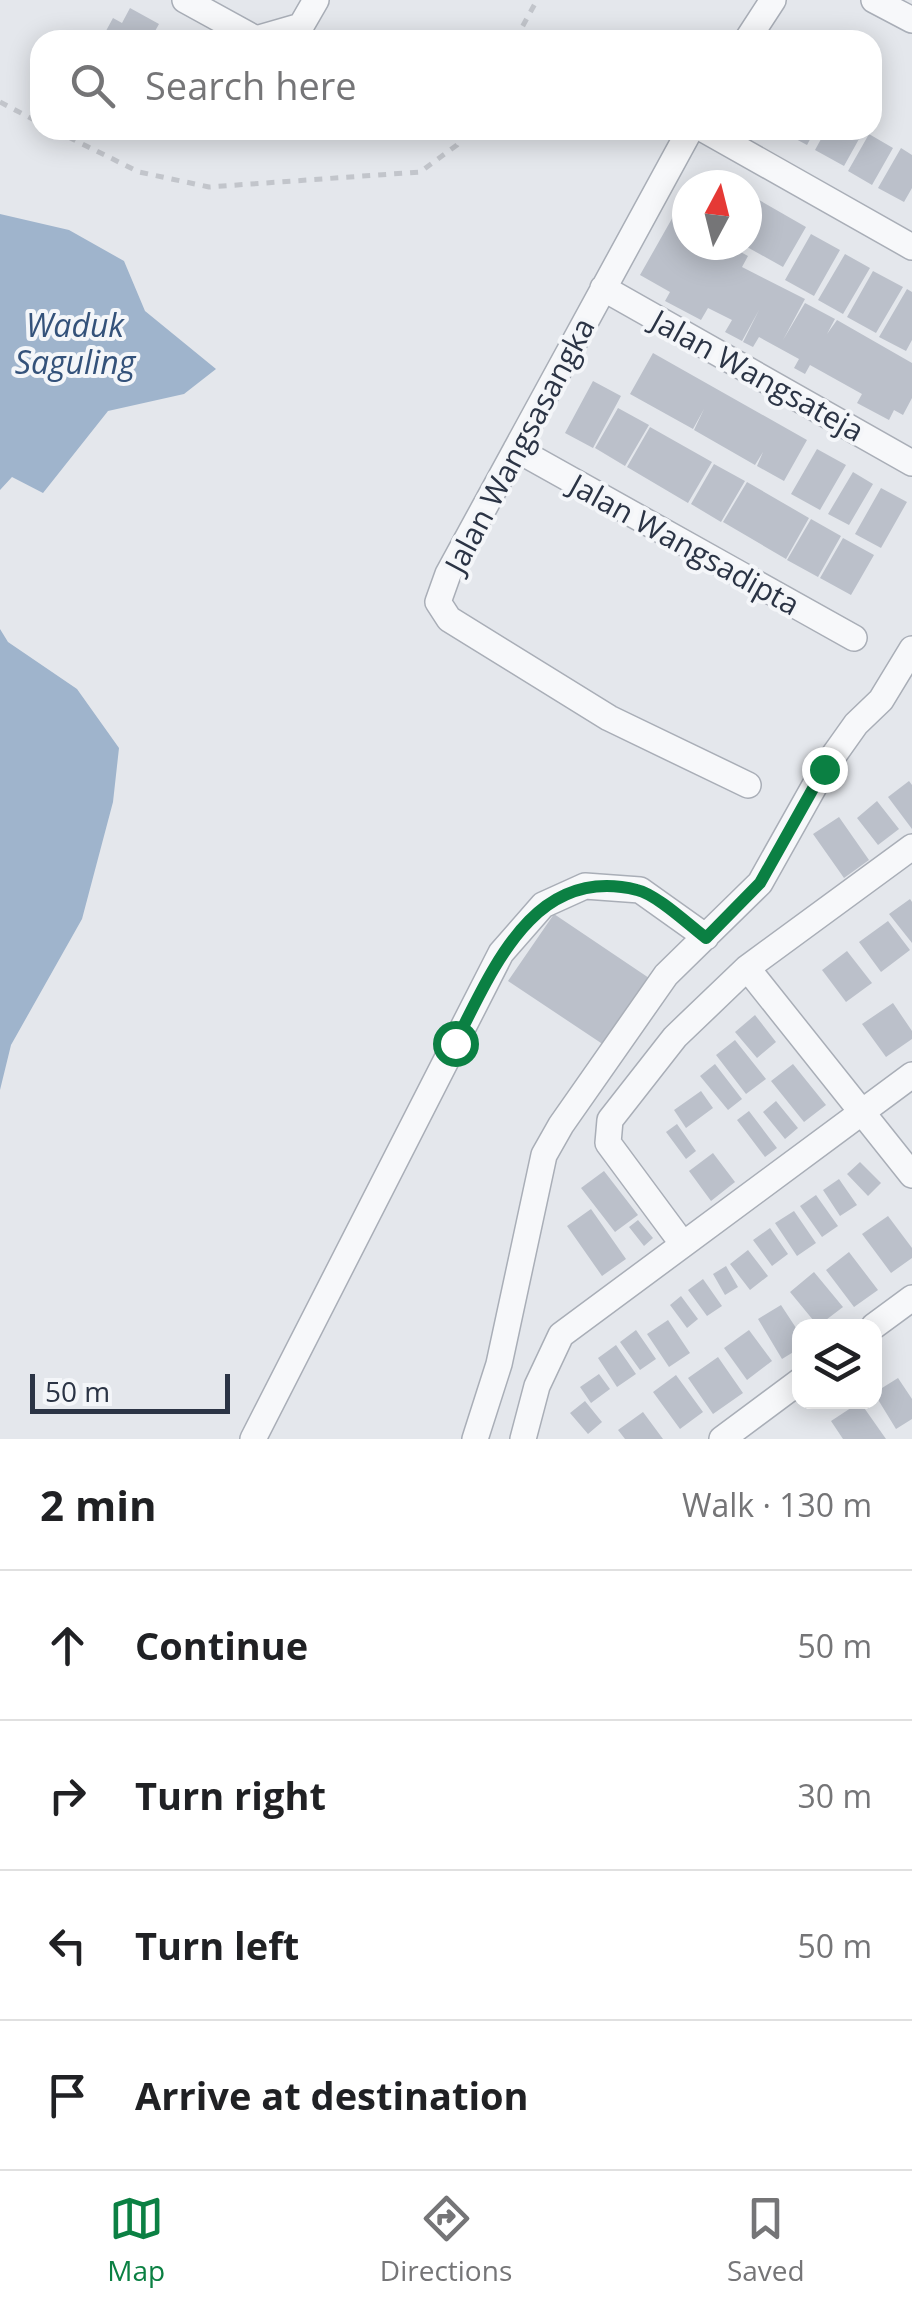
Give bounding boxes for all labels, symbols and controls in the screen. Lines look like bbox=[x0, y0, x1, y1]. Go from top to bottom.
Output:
search box bbox=[30, 30, 882, 140]
icon: search bbox=[65, 58, 120, 113]
text: Search here bbox=[145, 59, 357, 111]
north arrow bbox=[672, 170, 762, 260]
street label: Jalan Wangsateja bbox=[642, 298, 872, 450]
water label: Waduk Saguling bbox=[15, 303, 137, 383]
street label: Jalan Wangsasangka bbox=[433, 310, 604, 582]
street label: Jalan Wangsadipta bbox=[560, 462, 807, 624]
route end bbox=[802, 747, 848, 793]
route start bbox=[433, 1021, 479, 1067]
map controls bbox=[792, 1319, 882, 1409]
button: layers bbox=[792, 1319, 882, 1409]
scale bar bbox=[30, 1369, 230, 1414]
text: 50 m bbox=[45, 1372, 110, 1410]
text: 2 min bbox=[40, 1476, 157, 1533]
text: Walk · 130 m bbox=[682, 1483, 872, 1526]
icon: ahead bbox=[40, 1618, 95, 1673]
text: Continue bbox=[135, 1619, 308, 1671]
text: 50 m bbox=[797, 1624, 872, 1667]
icon: right bbox=[40, 1768, 95, 1823]
text: Turn right bbox=[135, 1769, 326, 1821]
text: 30 m bbox=[797, 1774, 872, 1817]
icon: left bbox=[40, 1918, 95, 1973]
text: Turn left bbox=[135, 1919, 299, 1971]
text: 50 m bbox=[797, 1924, 872, 1967]
icon: arrive bbox=[40, 2068, 95, 2123]
text: Arrive at destination bbox=[135, 2069, 529, 2121]
tab: Map bbox=[107, 2191, 165, 2289]
tab: Directions bbox=[380, 2191, 512, 2289]
tab: Saved bbox=[727, 2191, 805, 2289]

